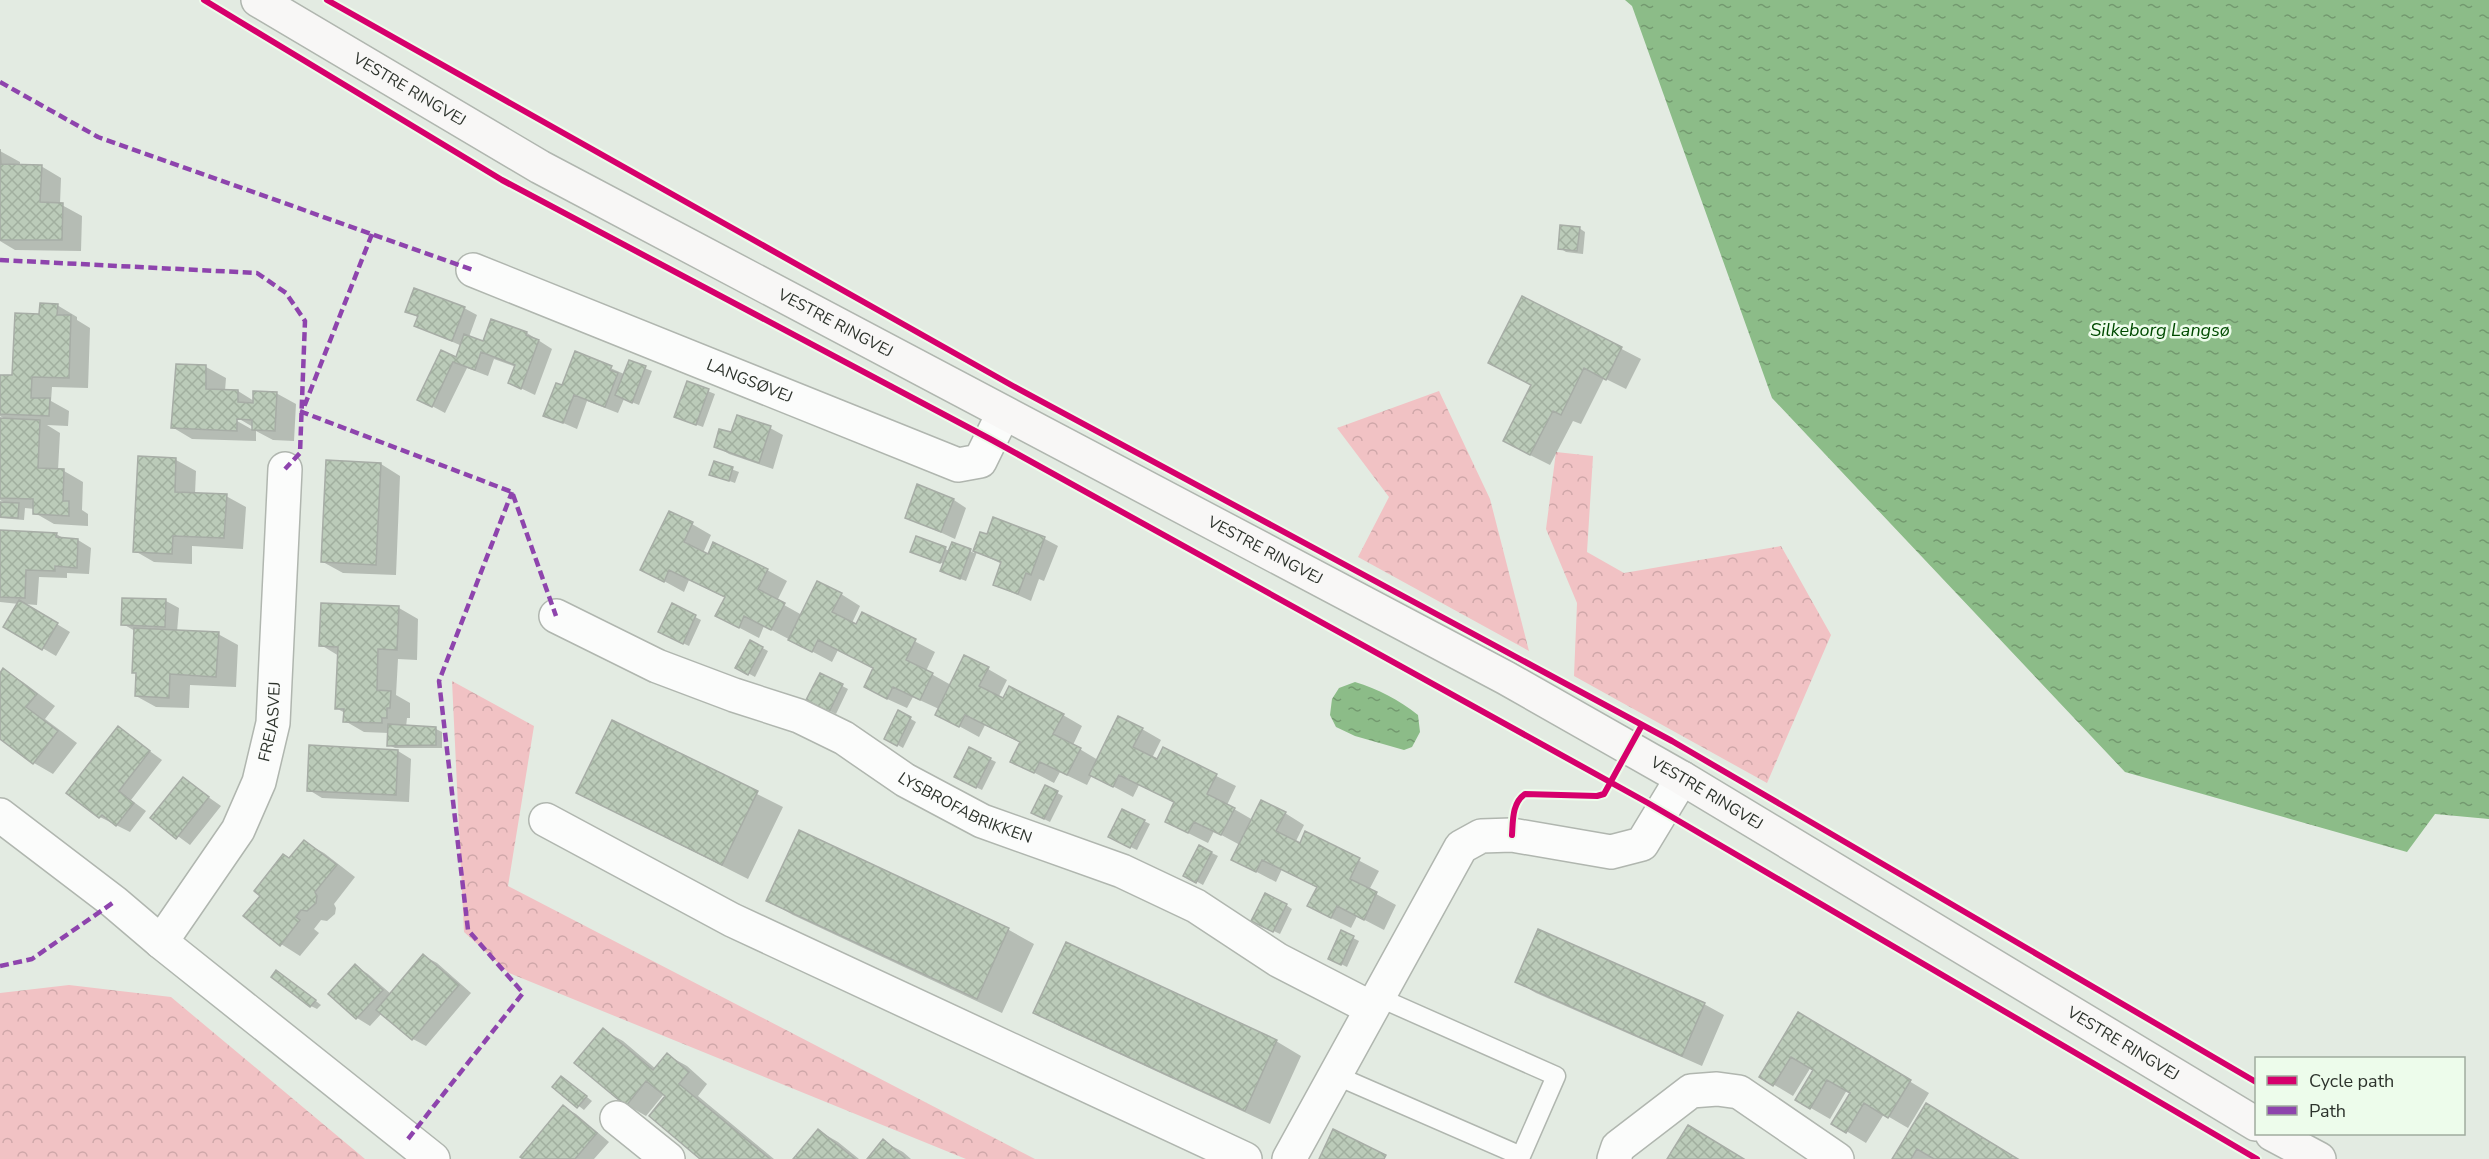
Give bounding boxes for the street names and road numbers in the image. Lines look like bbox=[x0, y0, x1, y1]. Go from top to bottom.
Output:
street label: VESTRE RINGVEJ bbox=[348, 47, 470, 132]
street label: VESTRE RINGVEJ bbox=[773, 283, 897, 363]
street label: LANGSØVEJ bbox=[703, 354, 796, 408]
street label: VESTRE RINGVEJ bbox=[1203, 511, 1327, 590]
street label: FREJASVEJ bbox=[253, 681, 286, 764]
street label: VESTRE RINGVEJ bbox=[1646, 751, 1767, 835]
street label: LYSBROFABRIKKEN bbox=[893, 767, 1035, 849]
street label: VESTRE RINGVEJ bbox=[2062, 1001, 2183, 1086]

